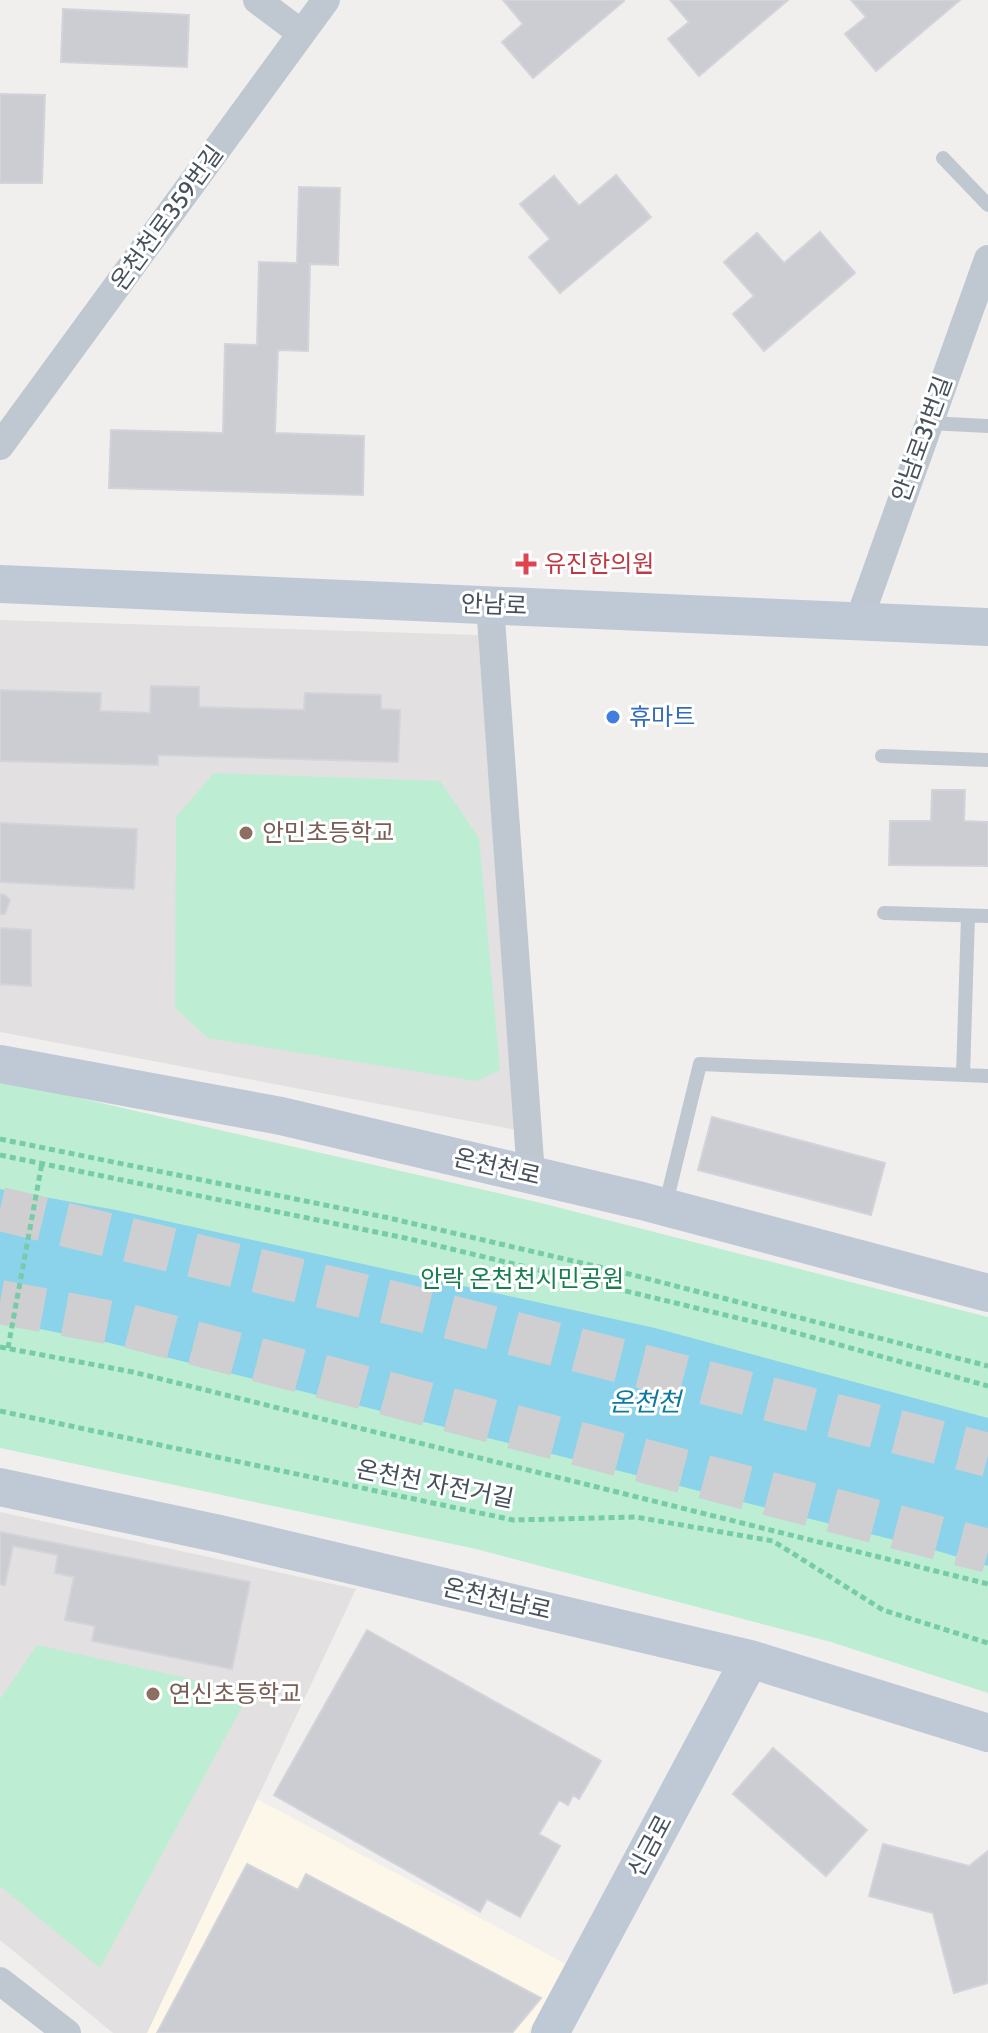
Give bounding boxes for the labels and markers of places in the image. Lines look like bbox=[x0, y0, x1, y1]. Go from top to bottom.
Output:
place label: 유진한의원 bbox=[544, 549, 654, 578]
marker: 유진한의원 bbox=[515, 553, 537, 575]
place label: 휴마트 bbox=[629, 702, 695, 731]
marker: 휴마트 bbox=[604, 708, 622, 726]
place label: 안민초등학교 bbox=[262, 818, 394, 847]
marker: 안민초등학교 bbox=[237, 824, 255, 842]
place label: 연신초등학교 bbox=[169, 1679, 301, 1708]
marker: 연신초등학교 bbox=[144, 1685, 162, 1703]

